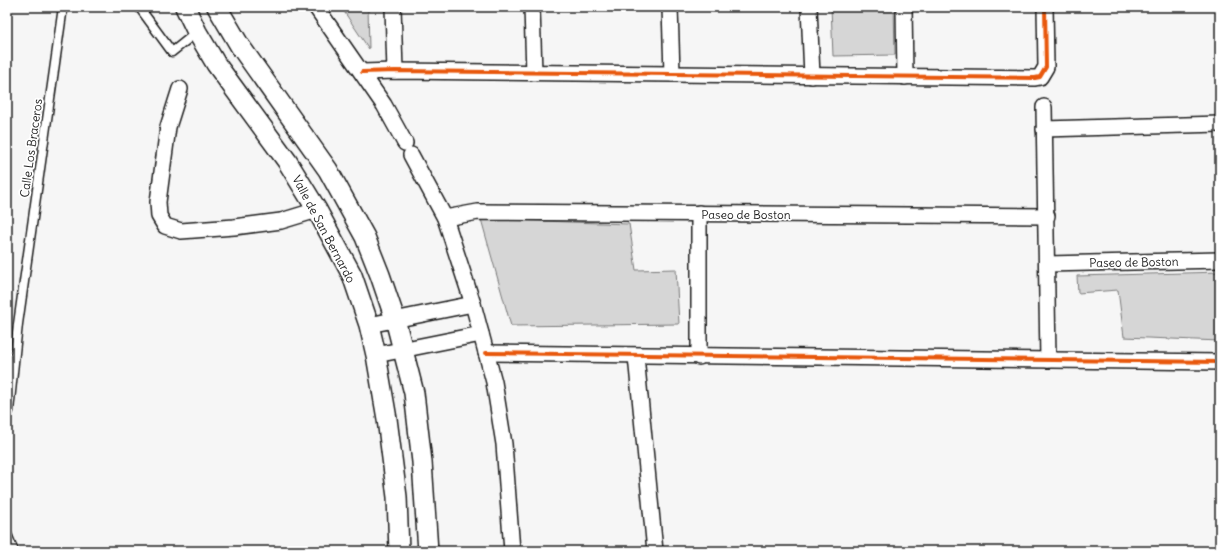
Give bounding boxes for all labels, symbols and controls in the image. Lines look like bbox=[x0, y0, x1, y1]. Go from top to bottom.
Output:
street label: Calle Los Braceros bbox=[17, 98, 45, 198]
street label: Valle de San Bernardo bbox=[289, 173, 359, 286]
street label: Paseo de Boston bbox=[701, 207, 791, 222]
street label: Paseo de Boston bbox=[1089, 254, 1179, 270]

